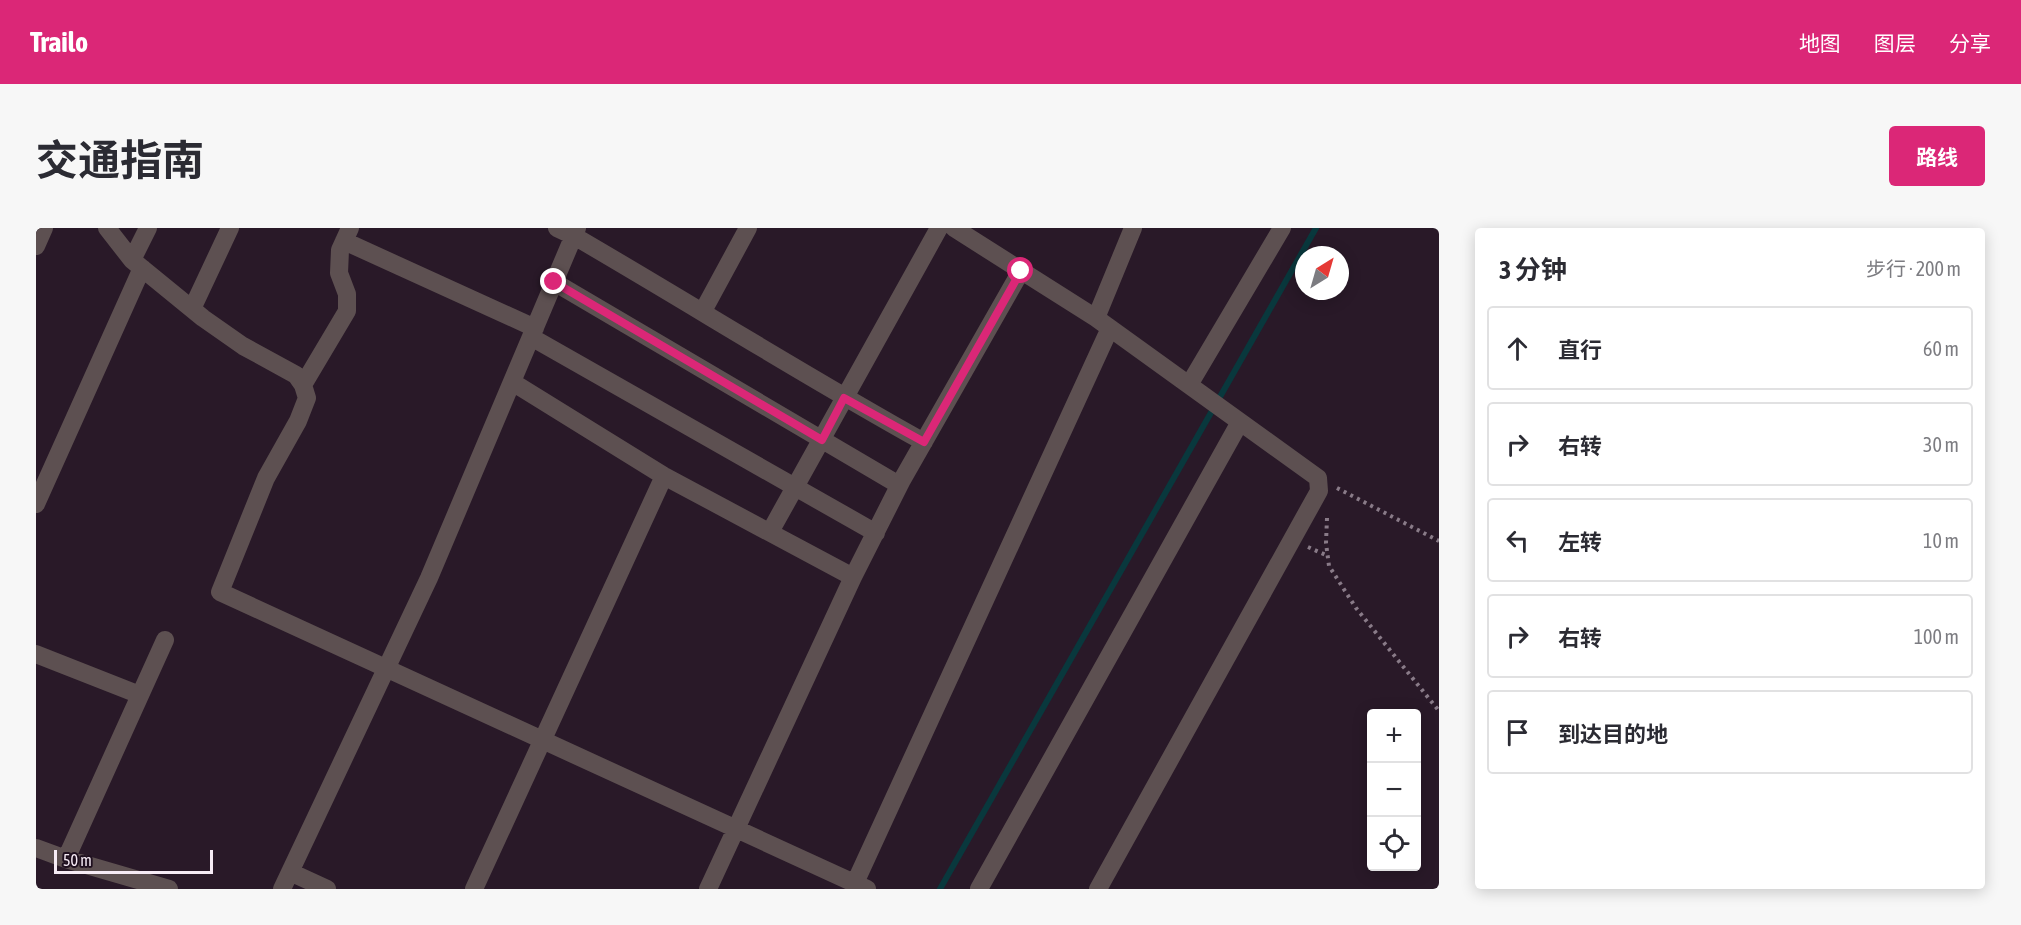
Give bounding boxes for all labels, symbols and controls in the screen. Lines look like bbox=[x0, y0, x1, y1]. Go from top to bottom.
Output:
text: Trailo bbox=[30, 26, 88, 58]
text: 地图 bbox=[1799, 31, 1841, 55]
text: 图层 bbox=[1874, 31, 1916, 55]
text: 分享 bbox=[1949, 31, 1991, 55]
button: 路线 bbox=[1889, 126, 1985, 186]
text: 交通指南 bbox=[36, 136, 204, 184]
north arrow bbox=[1295, 246, 1349, 300]
text: 3 分钟 bbox=[1499, 255, 1567, 285]
route start bbox=[1007, 257, 1033, 283]
text: 步行 · 200 m bbox=[1866, 257, 1961, 280]
route end bbox=[540, 268, 566, 294]
icon: ahead bbox=[1501, 332, 1534, 365]
text: 直行 bbox=[1558, 337, 1602, 363]
text: 60 m bbox=[1923, 337, 1959, 360]
icon: right bbox=[1501, 428, 1534, 461]
text: 右转 bbox=[1558, 433, 1602, 459]
text: 30 m bbox=[1923, 433, 1959, 456]
icon: left bbox=[1501, 524, 1534, 557]
text: 左转 bbox=[1558, 529, 1602, 555]
text: 10 m bbox=[1923, 529, 1959, 552]
icon: right bbox=[1501, 620, 1534, 653]
text: 右转 bbox=[1558, 625, 1602, 651]
text: 100 m bbox=[1914, 625, 1959, 648]
map controls bbox=[1367, 709, 1421, 871]
button: + bbox=[1367, 709, 1421, 763]
icon: arrive bbox=[1501, 716, 1534, 749]
text: 到达目的地 bbox=[1558, 721, 1668, 747]
button: − bbox=[1367, 763, 1421, 817]
button: locate bbox=[1367, 817, 1421, 871]
scale bar bbox=[54, 847, 213, 874]
text: 50 m bbox=[63, 851, 92, 869]

